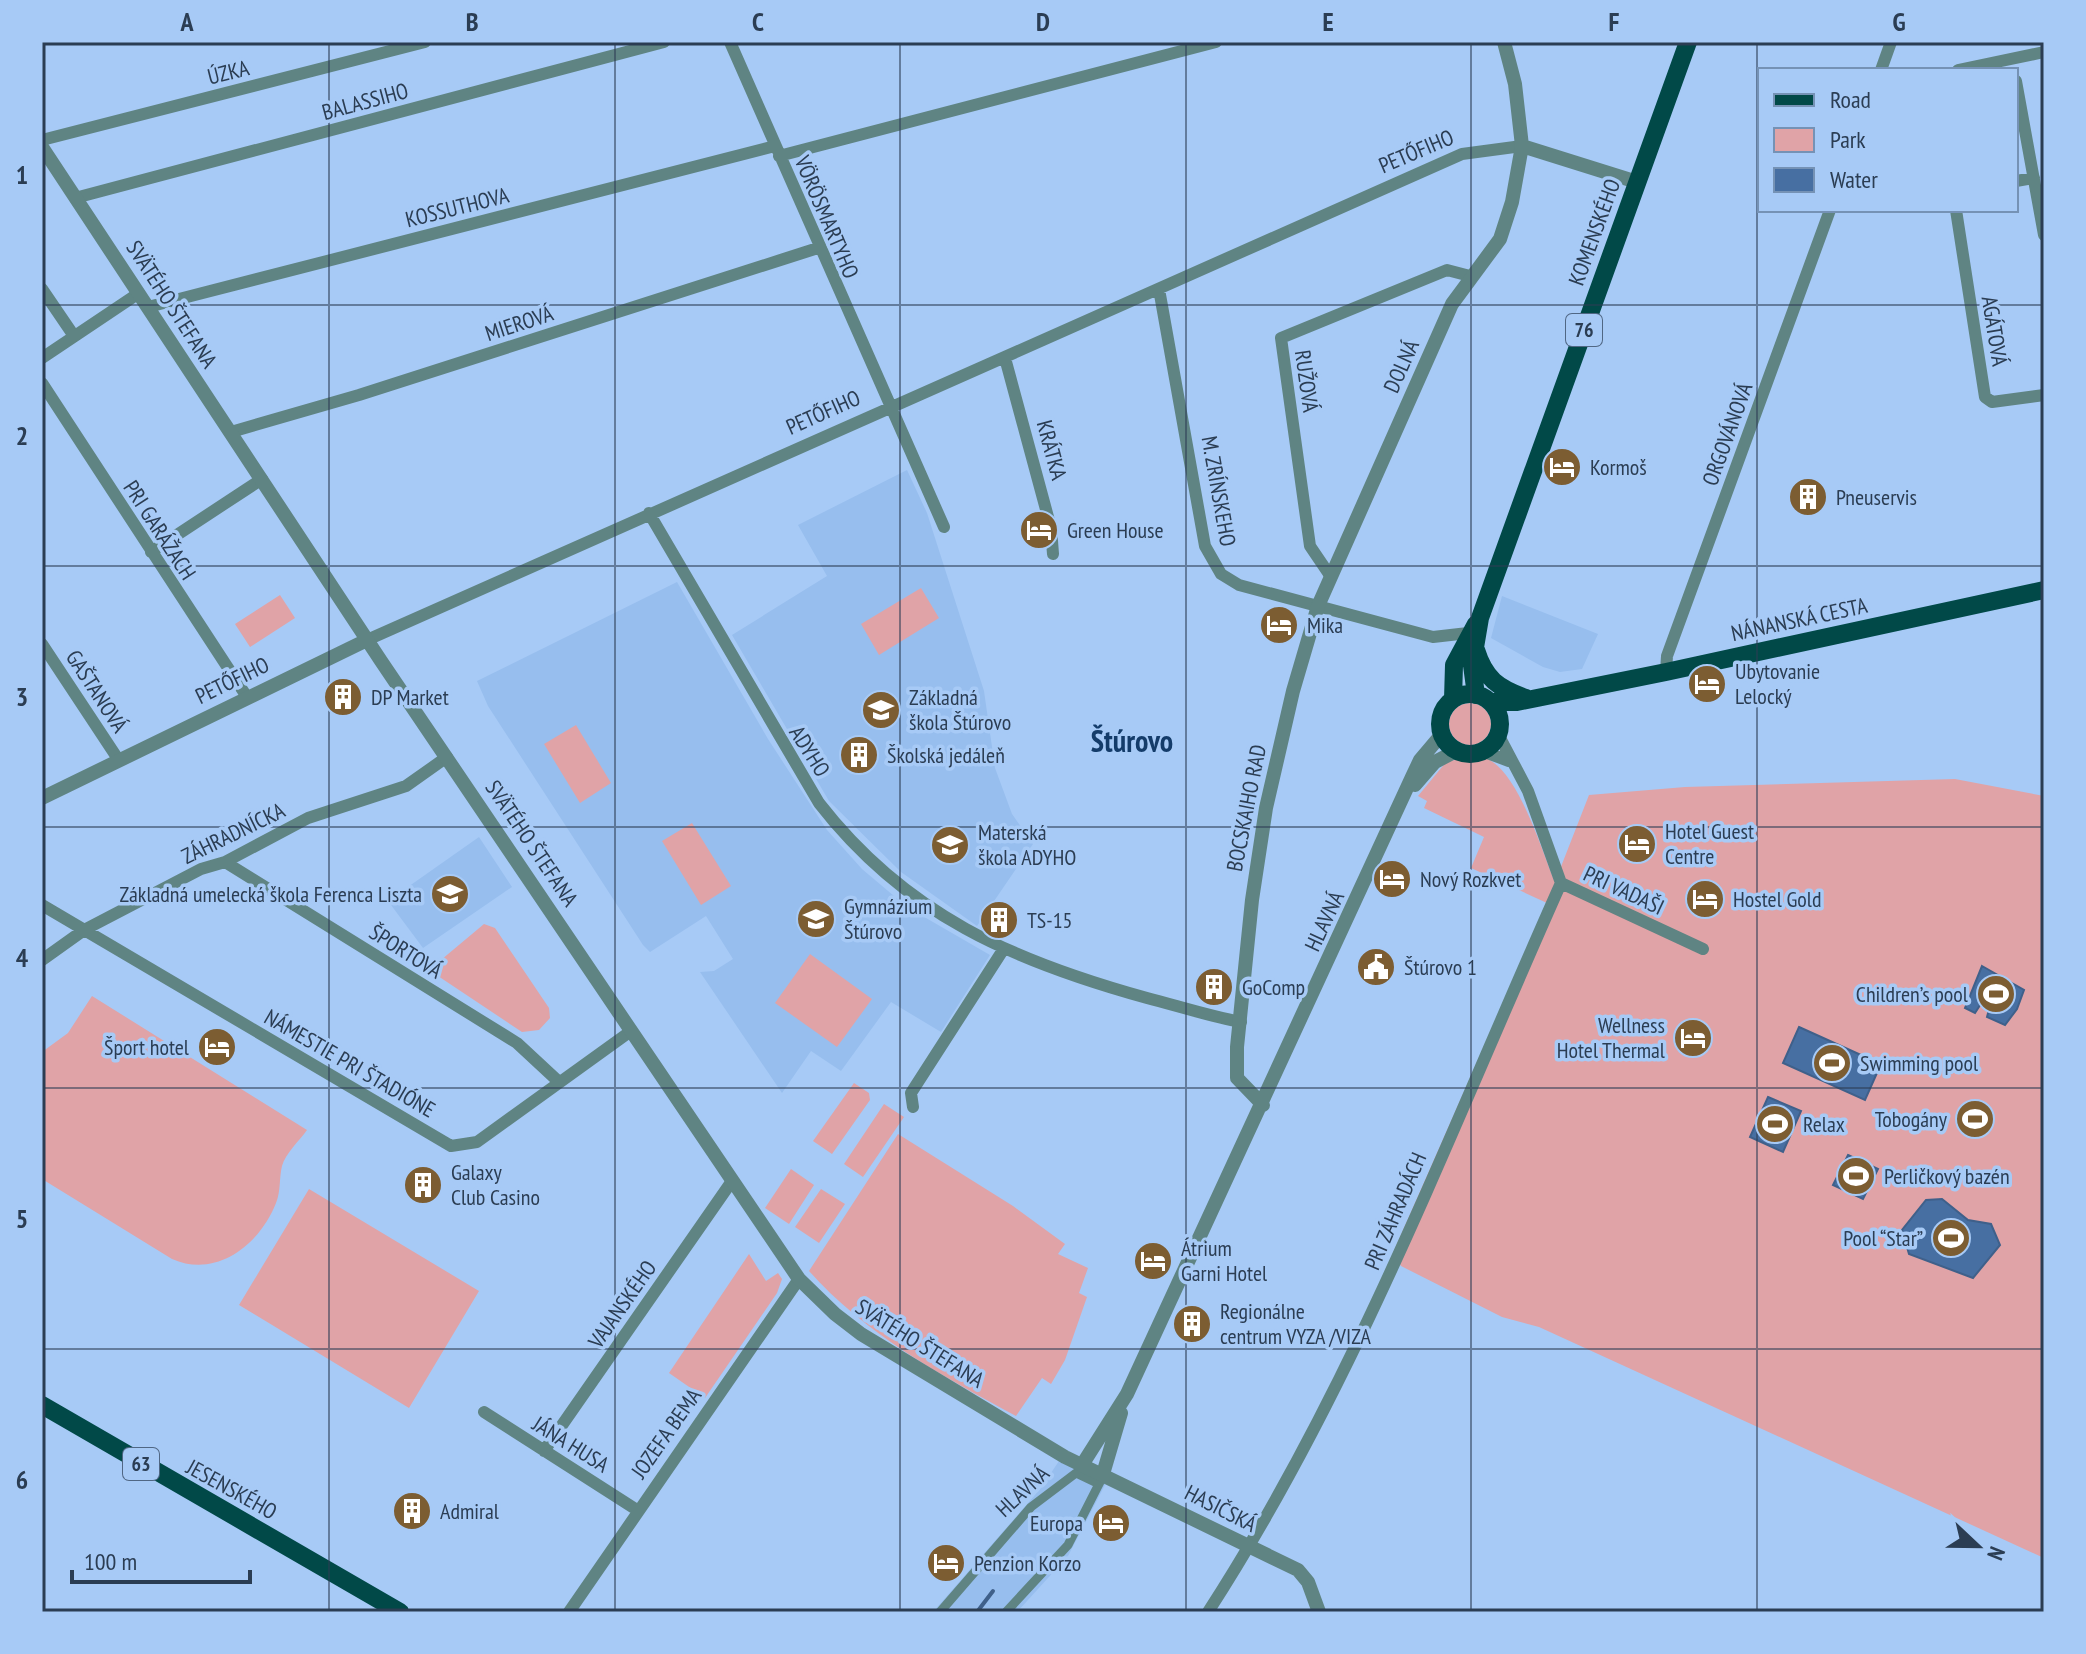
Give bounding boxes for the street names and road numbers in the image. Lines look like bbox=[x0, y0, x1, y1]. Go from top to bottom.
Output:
street label: ÚZKA bbox=[204, 53, 252, 91]
street label: BALASSIHO bbox=[319, 76, 411, 126]
street label: PETŐFIHO bbox=[1374, 123, 1458, 179]
street label: VÖRÖSMARTYHO bbox=[788, 151, 865, 282]
street label: KOMENSKÉHO bbox=[1562, 175, 1626, 289]
street label: KOSSUTHOVA bbox=[402, 180, 512, 233]
street label: SVÄTÉHO ŠTEFANA bbox=[120, 235, 224, 373]
street label: AGÁTOVÁ bbox=[1976, 294, 2014, 368]
street label: MIEROVÁ bbox=[481, 299, 557, 347]
road number: 76 bbox=[1566, 314, 1602, 346]
street label: DOLNÁ bbox=[1377, 335, 1425, 397]
street label: RUŽOVÁ bbox=[1289, 348, 1325, 415]
street label: ORGOVÁNOVÁ bbox=[1695, 378, 1759, 489]
street label: PETŐFIHO bbox=[781, 383, 865, 441]
street label: KRÁTKA bbox=[1031, 417, 1074, 483]
street label: M. ZRÍNSKEHO bbox=[1196, 434, 1242, 548]
street label: PRI GARÁŽACH bbox=[118, 475, 202, 585]
street label: NÁNANSKÁ CESTA bbox=[1728, 591, 1870, 647]
street label: GAŠTANOVÁ bbox=[60, 644, 134, 738]
street label: PETŐFIHO bbox=[191, 650, 273, 710]
street label: ADYHO bbox=[784, 720, 836, 782]
street label: BOCSKAIHO RAD bbox=[1220, 742, 1272, 874]
street label: SVÄTÉHO ŠTEFANA bbox=[480, 775, 585, 912]
street label: ZÁHRADNÍCKA bbox=[177, 796, 290, 870]
street label: PRI VADAŠI bbox=[1579, 859, 1669, 921]
street label: HLAVNÁ bbox=[1298, 886, 1350, 955]
street label: ŠPORTOVÁ bbox=[364, 918, 448, 985]
street label: NÁMESTIE PRI ŠTADIÓNE bbox=[259, 1003, 441, 1123]
street label: PRI ZÁHRADÁCH bbox=[1358, 1148, 1432, 1274]
street label: VAJANSKÉHO bbox=[581, 1255, 662, 1354]
street label: SVÄTÉHO ŠTEFANA bbox=[851, 1292, 990, 1394]
street label: JOZEFA BEMA bbox=[624, 1382, 708, 1484]
street label: JÁNA HUSA bbox=[527, 1409, 615, 1479]
road number: 63 bbox=[123, 1448, 159, 1480]
street label: JESENSKÉHO bbox=[181, 1452, 282, 1525]
street label: HLAVNÁ bbox=[989, 1459, 1055, 1523]
street label: HASIČSKÁ bbox=[1180, 1478, 1262, 1538]

